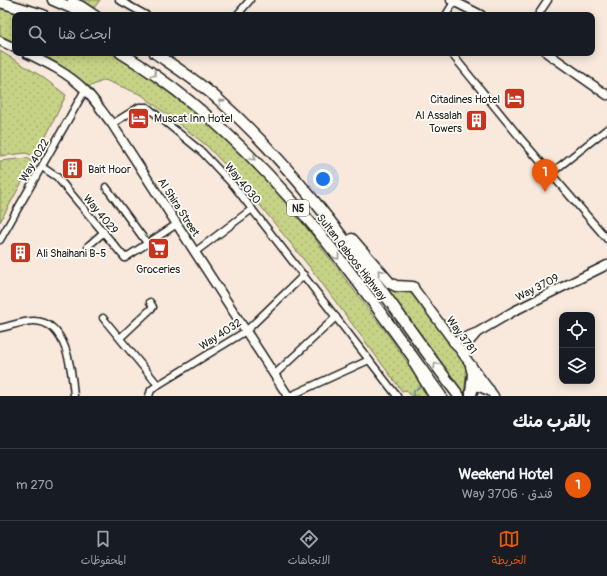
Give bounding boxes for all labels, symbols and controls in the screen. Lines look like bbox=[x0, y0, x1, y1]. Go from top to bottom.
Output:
search box bbox=[12, 12, 595, 56]
icon: search bbox=[26, 23, 48, 45]
text: ابحث هنا bbox=[58, 25, 111, 44]
one-way arrow bbox=[150, 69, 157, 77]
hotel icon: Citadines Hotel bbox=[502, 86, 528, 112]
place label: Citadines Hotel bbox=[430, 93, 500, 106]
one-way arrow bbox=[218, 99, 226, 107]
hotel icon: Muscat Inn Hotel bbox=[125, 105, 151, 131]
building icon: Al Assalah Towers bbox=[464, 108, 490, 134]
place label: Al Assalah Towers bbox=[415, 109, 462, 135]
place label: Muscat Inn Hotel bbox=[154, 112, 233, 125]
street label: Way 4022 bbox=[17, 136, 52, 184]
one-way arrow bbox=[248, 153, 255, 161]
building icon: Bait Hoor bbox=[59, 156, 85, 182]
pin: 1 bbox=[532, 159, 558, 192]
street label: Way 4030 bbox=[222, 160, 263, 206]
place label: Bait Hoor bbox=[88, 163, 131, 176]
your location bbox=[313, 169, 333, 189]
street label: Al Shira Street bbox=[155, 176, 203, 239]
street label: Way 4029 bbox=[80, 192, 121, 237]
road number: N5 bbox=[287, 200, 309, 216]
street label: Sultan Qaboos Highway bbox=[314, 212, 389, 303]
supermarket icon: Groceries bbox=[145, 236, 171, 262]
building icon: Ali Shaihani B-5 bbox=[8, 240, 34, 266]
place label: Ali Shaihani B-5 bbox=[36, 247, 106, 260]
one-way arrow bbox=[332, 252, 339, 259]
place label: Groceries bbox=[136, 263, 180, 276]
one-way arrow bbox=[377, 269, 384, 277]
street label: Way 3709 bbox=[513, 271, 561, 304]
map controls bbox=[559, 312, 595, 384]
button: locate bbox=[559, 312, 595, 348]
street label: Way 3781 bbox=[444, 314, 480, 357]
street label: Way 4032 bbox=[197, 316, 244, 353]
button: layers bbox=[559, 348, 595, 384]
one-way arrow bbox=[433, 362, 440, 369]
text: بالقرب منك bbox=[513, 411, 591, 432]
text: Weekend Hotel bbox=[458, 465, 553, 484]
text: 270 m bbox=[16, 477, 53, 493]
text: 1 bbox=[575, 477, 581, 493]
text: فندق · Way 3706 bbox=[462, 486, 553, 502]
tab: المحفوظات bbox=[81, 528, 126, 570]
tab: الاتجاهات bbox=[288, 528, 330, 570]
tab: الخريطة bbox=[492, 528, 526, 570]

